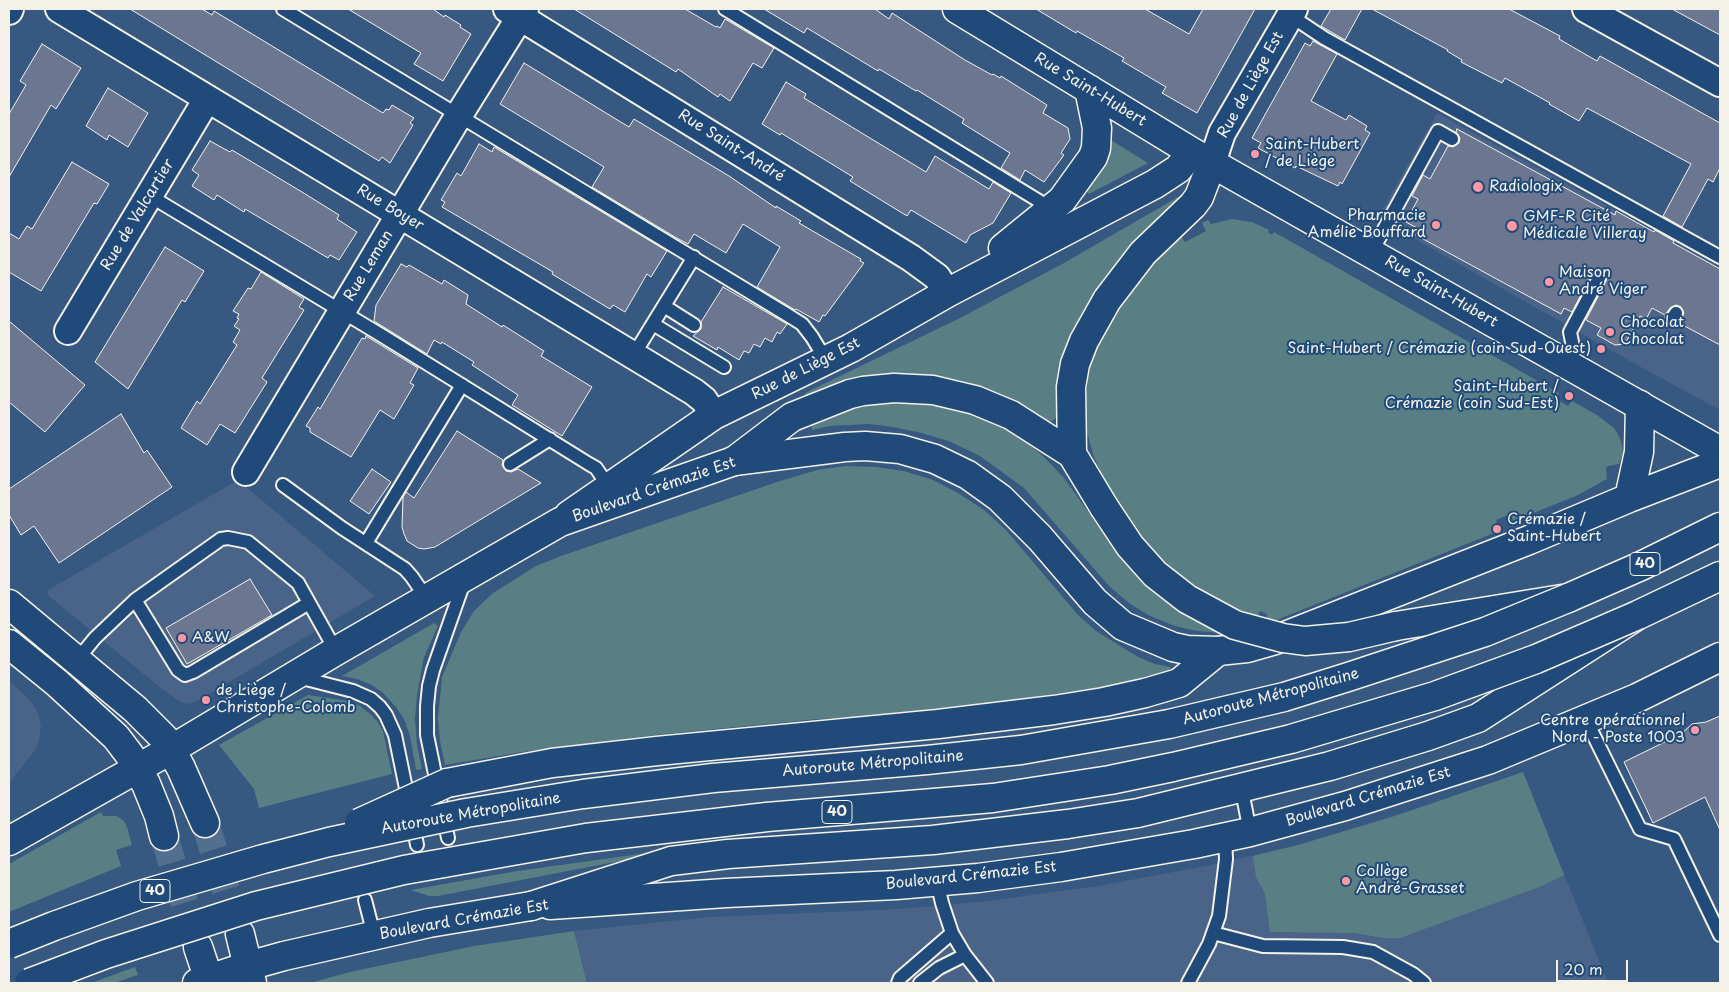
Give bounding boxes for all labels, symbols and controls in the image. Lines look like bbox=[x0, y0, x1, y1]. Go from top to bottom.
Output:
street label: Rue de Liège Est bbox=[1214, 29, 1288, 141]
street label: Rue Saint-Hubert bbox=[1031, 50, 1149, 130]
street label: Rue Saint-André bbox=[674, 106, 788, 186]
place label: Saint-Hubert / de Liège bbox=[1265, 136, 1359, 171]
marker: Saint-Hubert / de Liège bbox=[1249, 148, 1261, 160]
street label: Rue de Valcartier bbox=[98, 156, 178, 274]
place label: Radiologix bbox=[1489, 178, 1563, 196]
marker: Radiologix bbox=[1471, 180, 1485, 194]
street label: Rue Boyer bbox=[353, 181, 427, 235]
place label: Pharmacie Amélie Bouffard bbox=[1308, 207, 1426, 242]
place label: GMF-R Cité Médicale Villeray bbox=[1523, 208, 1647, 243]
marker: Pharmacie Amélie Bouffard bbox=[1430, 219, 1442, 231]
marker: GMF-R Cité Médicale Villeray bbox=[1505, 219, 1519, 233]
street label: Rue Leman bbox=[341, 227, 397, 305]
street label: Rue Saint-Hubert bbox=[1381, 252, 1501, 332]
place label: Maison André Viger bbox=[1559, 264, 1647, 299]
marker: Maison André Viger bbox=[1543, 276, 1555, 288]
place label: Chocolat Chocolat bbox=[1620, 314, 1684, 349]
marker: Chocolat Chocolat bbox=[1604, 326, 1616, 338]
street label: Rue de Liège Est bbox=[749, 334, 863, 404]
place label: Saint-Hubert / Crémazie (coin Sud-Ouest) bbox=[1287, 340, 1591, 358]
marker: Saint-Hubert / Crémazie (coin Sud-Ouest) bbox=[1595, 343, 1607, 355]
place label: Saint-Hubert / Crémazie (coin Sud-Est) bbox=[1385, 378, 1559, 413]
marker: Saint-Hubert / Crémazie (coin Sud-Est) bbox=[1563, 390, 1575, 402]
street label: Boulevard Crémazie Est bbox=[570, 454, 738, 526]
place label: Crémazie / Saint-Hubert bbox=[1507, 511, 1601, 546]
marker: Crémazie / Saint-Hubert bbox=[1491, 523, 1503, 535]
road number: 40 bbox=[1630, 552, 1660, 576]
place label: A&W bbox=[192, 629, 230, 647]
marker: A&W bbox=[176, 632, 188, 644]
street label: Autoroute Métropolitaine bbox=[1181, 665, 1361, 729]
place label: de Liège / Christophe-Colomb bbox=[216, 682, 355, 717]
marker: de Liège / Christophe-Colomb bbox=[200, 694, 212, 706]
place label: Centre opérationnel Nord - Poste 1003 bbox=[1540, 712, 1685, 747]
marker: Centre opérationnel Nord - Poste 1003 bbox=[1689, 724, 1701, 736]
street label: Autoroute Métropolitaine bbox=[782, 747, 964, 781]
street label: Boulevard Crémazie Est bbox=[1283, 763, 1453, 831]
street label: Autoroute Métropolitaine bbox=[380, 789, 562, 839]
road number: 40 bbox=[822, 800, 852, 824]
street label: Boulevard Crémazie Est bbox=[885, 858, 1057, 894]
place label: Collège André-Grasset bbox=[1356, 863, 1465, 898]
marker: Collège André-Grasset bbox=[1340, 875, 1352, 887]
road number: 40 bbox=[140, 879, 170, 902]
street label: Boulevard Crémazie Est bbox=[378, 896, 550, 944]
scale bar bbox=[1559, 950, 1632, 982]
text: 20 m bbox=[1564, 957, 1603, 980]

